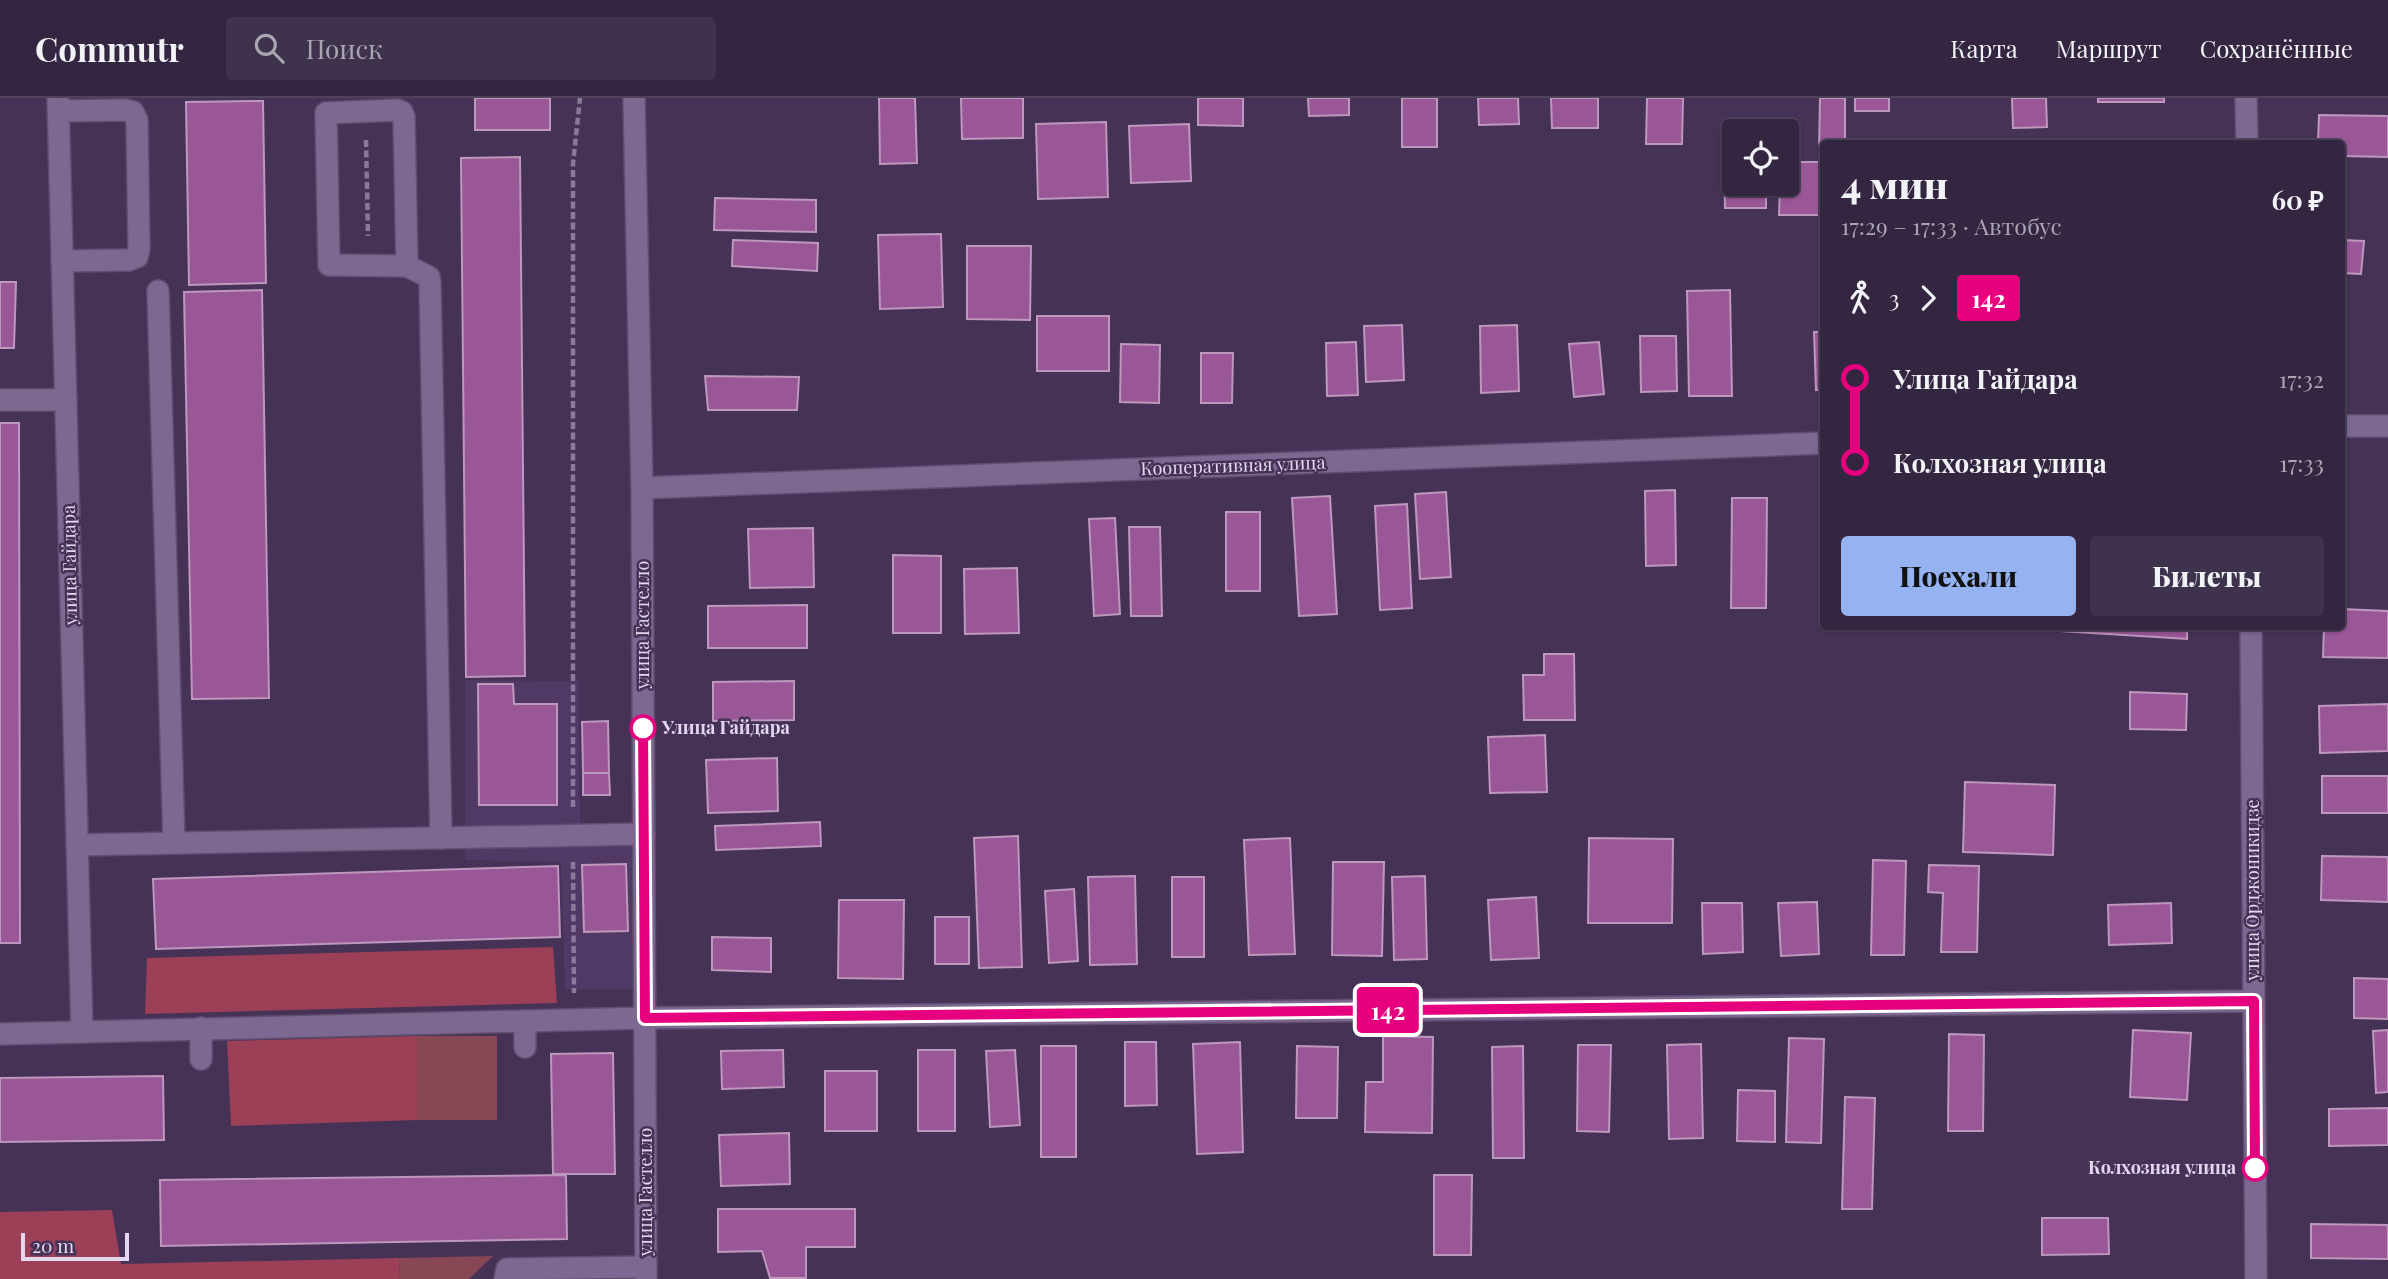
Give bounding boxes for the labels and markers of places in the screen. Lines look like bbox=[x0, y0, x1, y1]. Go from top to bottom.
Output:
marker: Улица Гайдара bbox=[630, 715, 656, 741]
place label: Улица Гайдара bbox=[661, 715, 790, 739]
place label: Колхозная улица bbox=[2088, 1155, 2237, 1179]
marker: Колхозная улица bbox=[2242, 1155, 2268, 1181]

